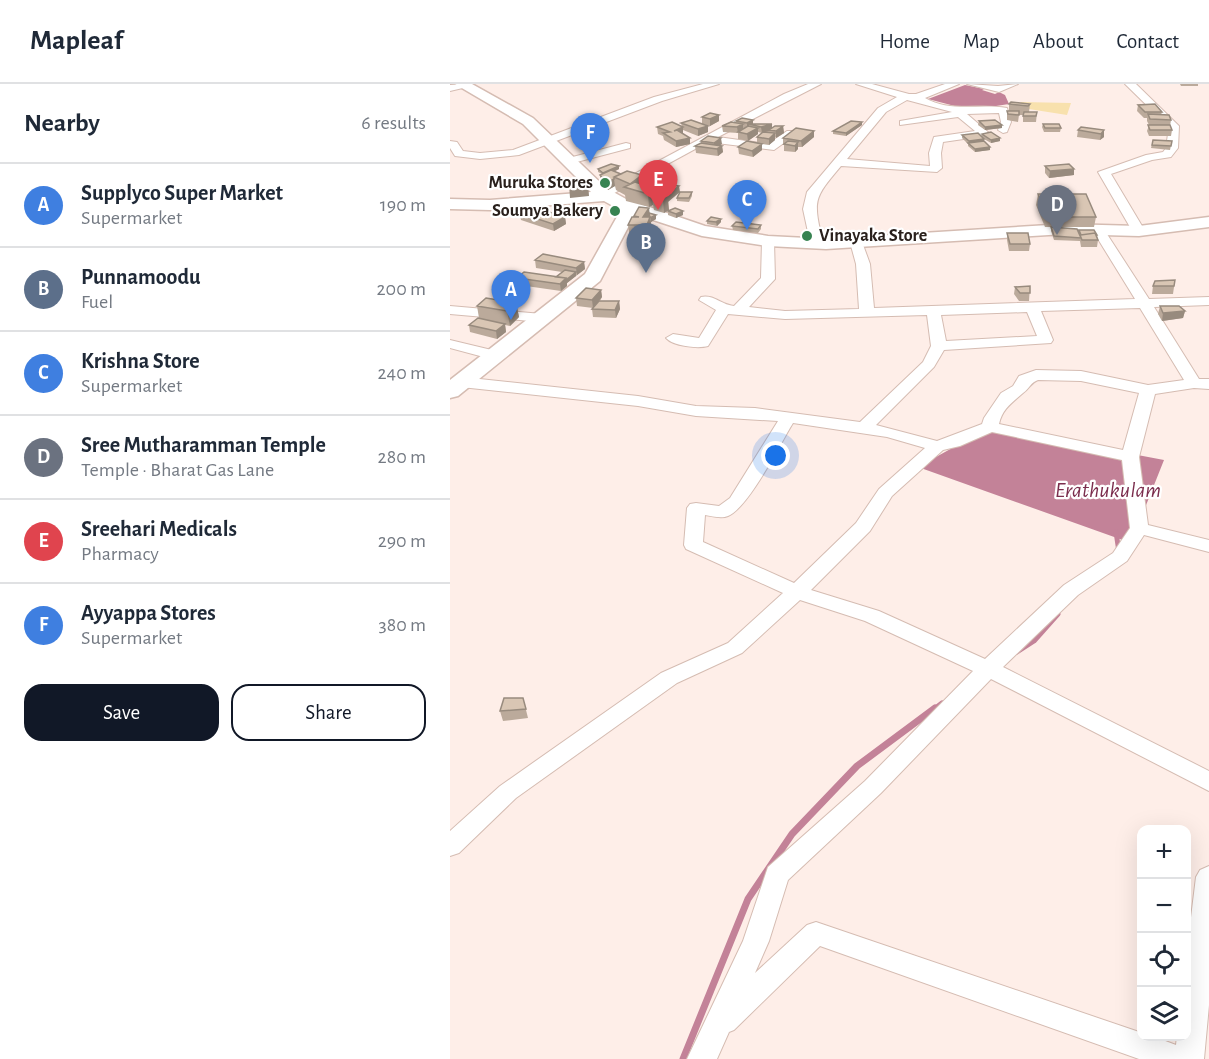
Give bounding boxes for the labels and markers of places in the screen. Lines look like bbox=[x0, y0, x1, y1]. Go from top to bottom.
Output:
pin: F bbox=[570, 113, 610, 163]
pin: E bbox=[638, 160, 678, 210]
place label: Muruka Stores bbox=[489, 174, 593, 192]
marker: Muruka Stores bbox=[598, 176, 612, 190]
pin: C bbox=[728, 180, 766, 230]
pin: D bbox=[1038, 186, 1076, 235]
place label: Soumya Bakery bbox=[492, 202, 604, 220]
marker: Soumya Bakery bbox=[608, 204, 622, 218]
pin: B bbox=[626, 224, 666, 273]
place label: Vinayaka Store bbox=[819, 227, 927, 245]
marker: Vinayaka Store bbox=[800, 229, 814, 243]
pin: A bbox=[492, 270, 530, 320]

